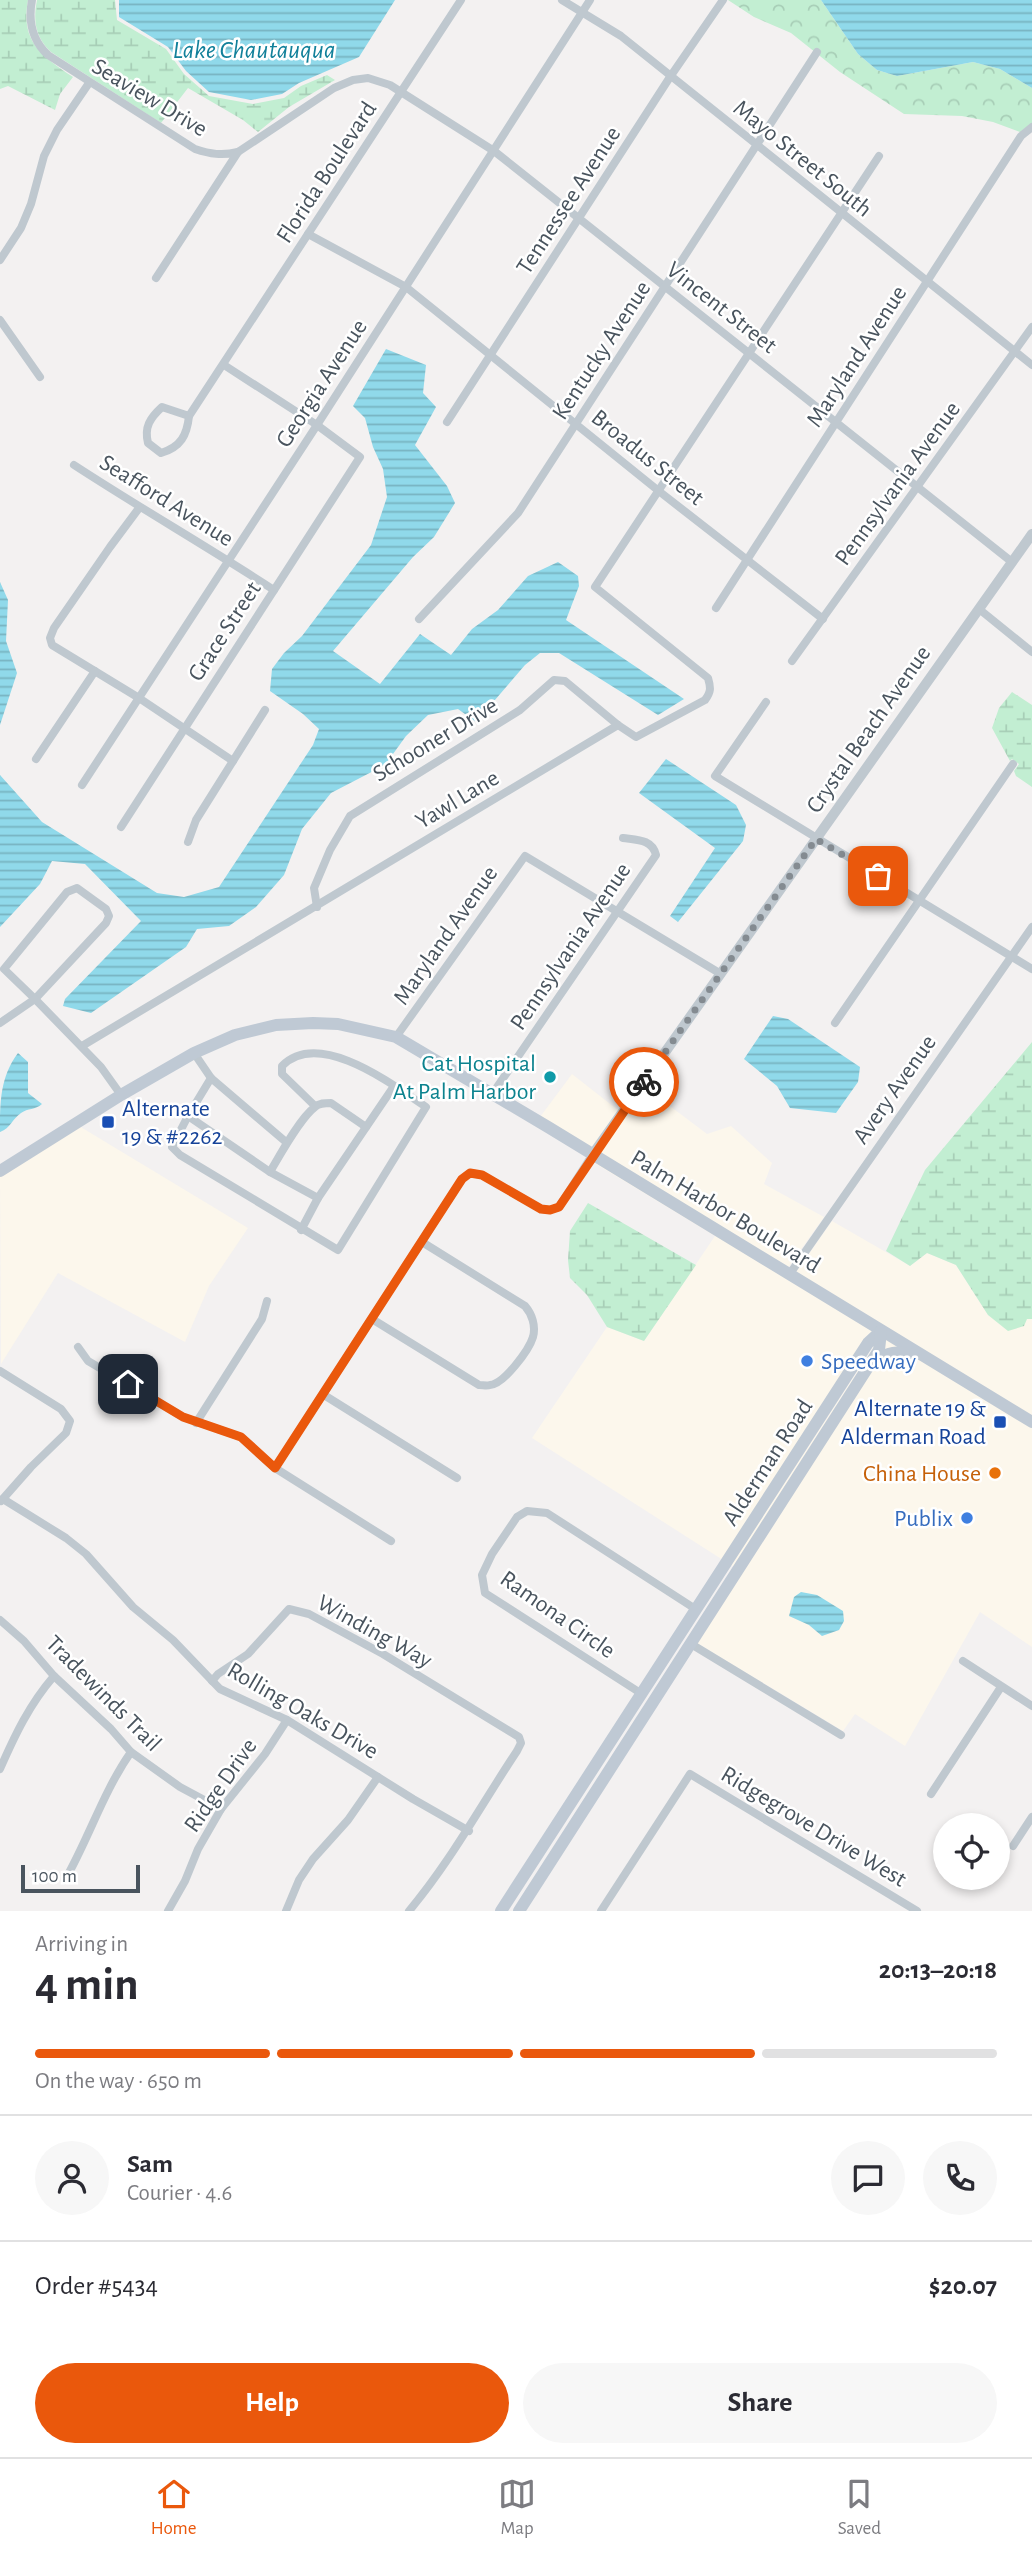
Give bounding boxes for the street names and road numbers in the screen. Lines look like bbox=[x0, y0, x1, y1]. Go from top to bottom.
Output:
street label: Seaview Drive bbox=[88, 54, 211, 142]
street label: Mayo Street South bbox=[729, 96, 876, 222]
street label: Florida Boulevard bbox=[272, 98, 381, 248]
street label: Tennessee Avenue bbox=[512, 122, 625, 279]
street label: Vincent Street bbox=[662, 258, 781, 358]
street label: Kentucky Avenue bbox=[548, 277, 656, 424]
street label: Maryland Avenue bbox=[802, 282, 911, 432]
street label: Georgia Avenue bbox=[272, 315, 372, 452]
street label: Pennsylvania Avenue bbox=[831, 397, 965, 570]
street label: Broadus Street bbox=[586, 405, 709, 510]
street label: Seafford Avenue bbox=[95, 450, 237, 551]
street label: Grace Street bbox=[184, 577, 266, 686]
street label: Crystal Beach Avenue bbox=[802, 642, 935, 818]
street label: Schooner Drive bbox=[369, 693, 502, 786]
street label: Yawl Lane bbox=[412, 766, 503, 834]
street label: Pennsylvania Avenue bbox=[506, 859, 636, 1034]
street label: Maryland Avenue bbox=[389, 862, 502, 1009]
street label: Avery Avenue bbox=[849, 1031, 941, 1148]
street label: Palm Harbor Boulevard bbox=[626, 1146, 825, 1278]
street label: Alderman Road bbox=[718, 1395, 817, 1530]
street label: Ramona Circle bbox=[496, 1567, 619, 1663]
street label: Winding Way bbox=[313, 1591, 436, 1673]
street label: Tradewinds Trail bbox=[41, 1631, 166, 1756]
street label: Rolling Oaks Drive bbox=[223, 1658, 382, 1764]
street label: Ridge Drive bbox=[180, 1734, 262, 1837]
street label: Ridgegrove Drive West bbox=[717, 1762, 911, 1892]

